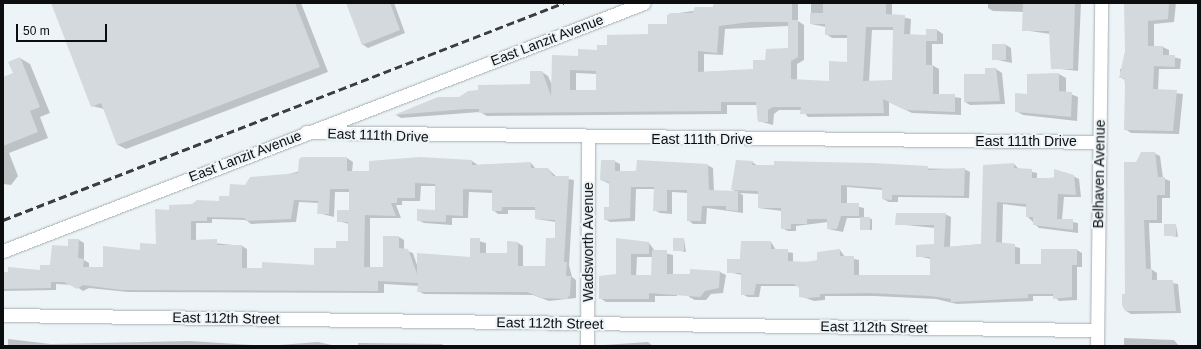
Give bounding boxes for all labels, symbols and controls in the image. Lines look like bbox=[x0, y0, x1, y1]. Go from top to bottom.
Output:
street label: East Lanzit Avenue bbox=[488, 11, 606, 69]
scale bar bbox=[18, 16, 109, 42]
text: 50 m bbox=[23, 24, 50, 38]
street label: Belhaven Avenue bbox=[1090, 119, 1108, 229]
street label: East 111th Drive bbox=[327, 125, 429, 145]
street label: East Lanzit Avenue bbox=[186, 127, 304, 185]
street label: East 111th Drive bbox=[651, 131, 753, 147]
street label: East 111th Drive bbox=[975, 133, 1077, 149]
street label: Wadsworth Avenue bbox=[580, 182, 596, 302]
street label: East 112th Street bbox=[172, 309, 280, 327]
street label: East 112th Street bbox=[496, 314, 604, 332]
street label: East 112th Street bbox=[820, 318, 928, 336]

